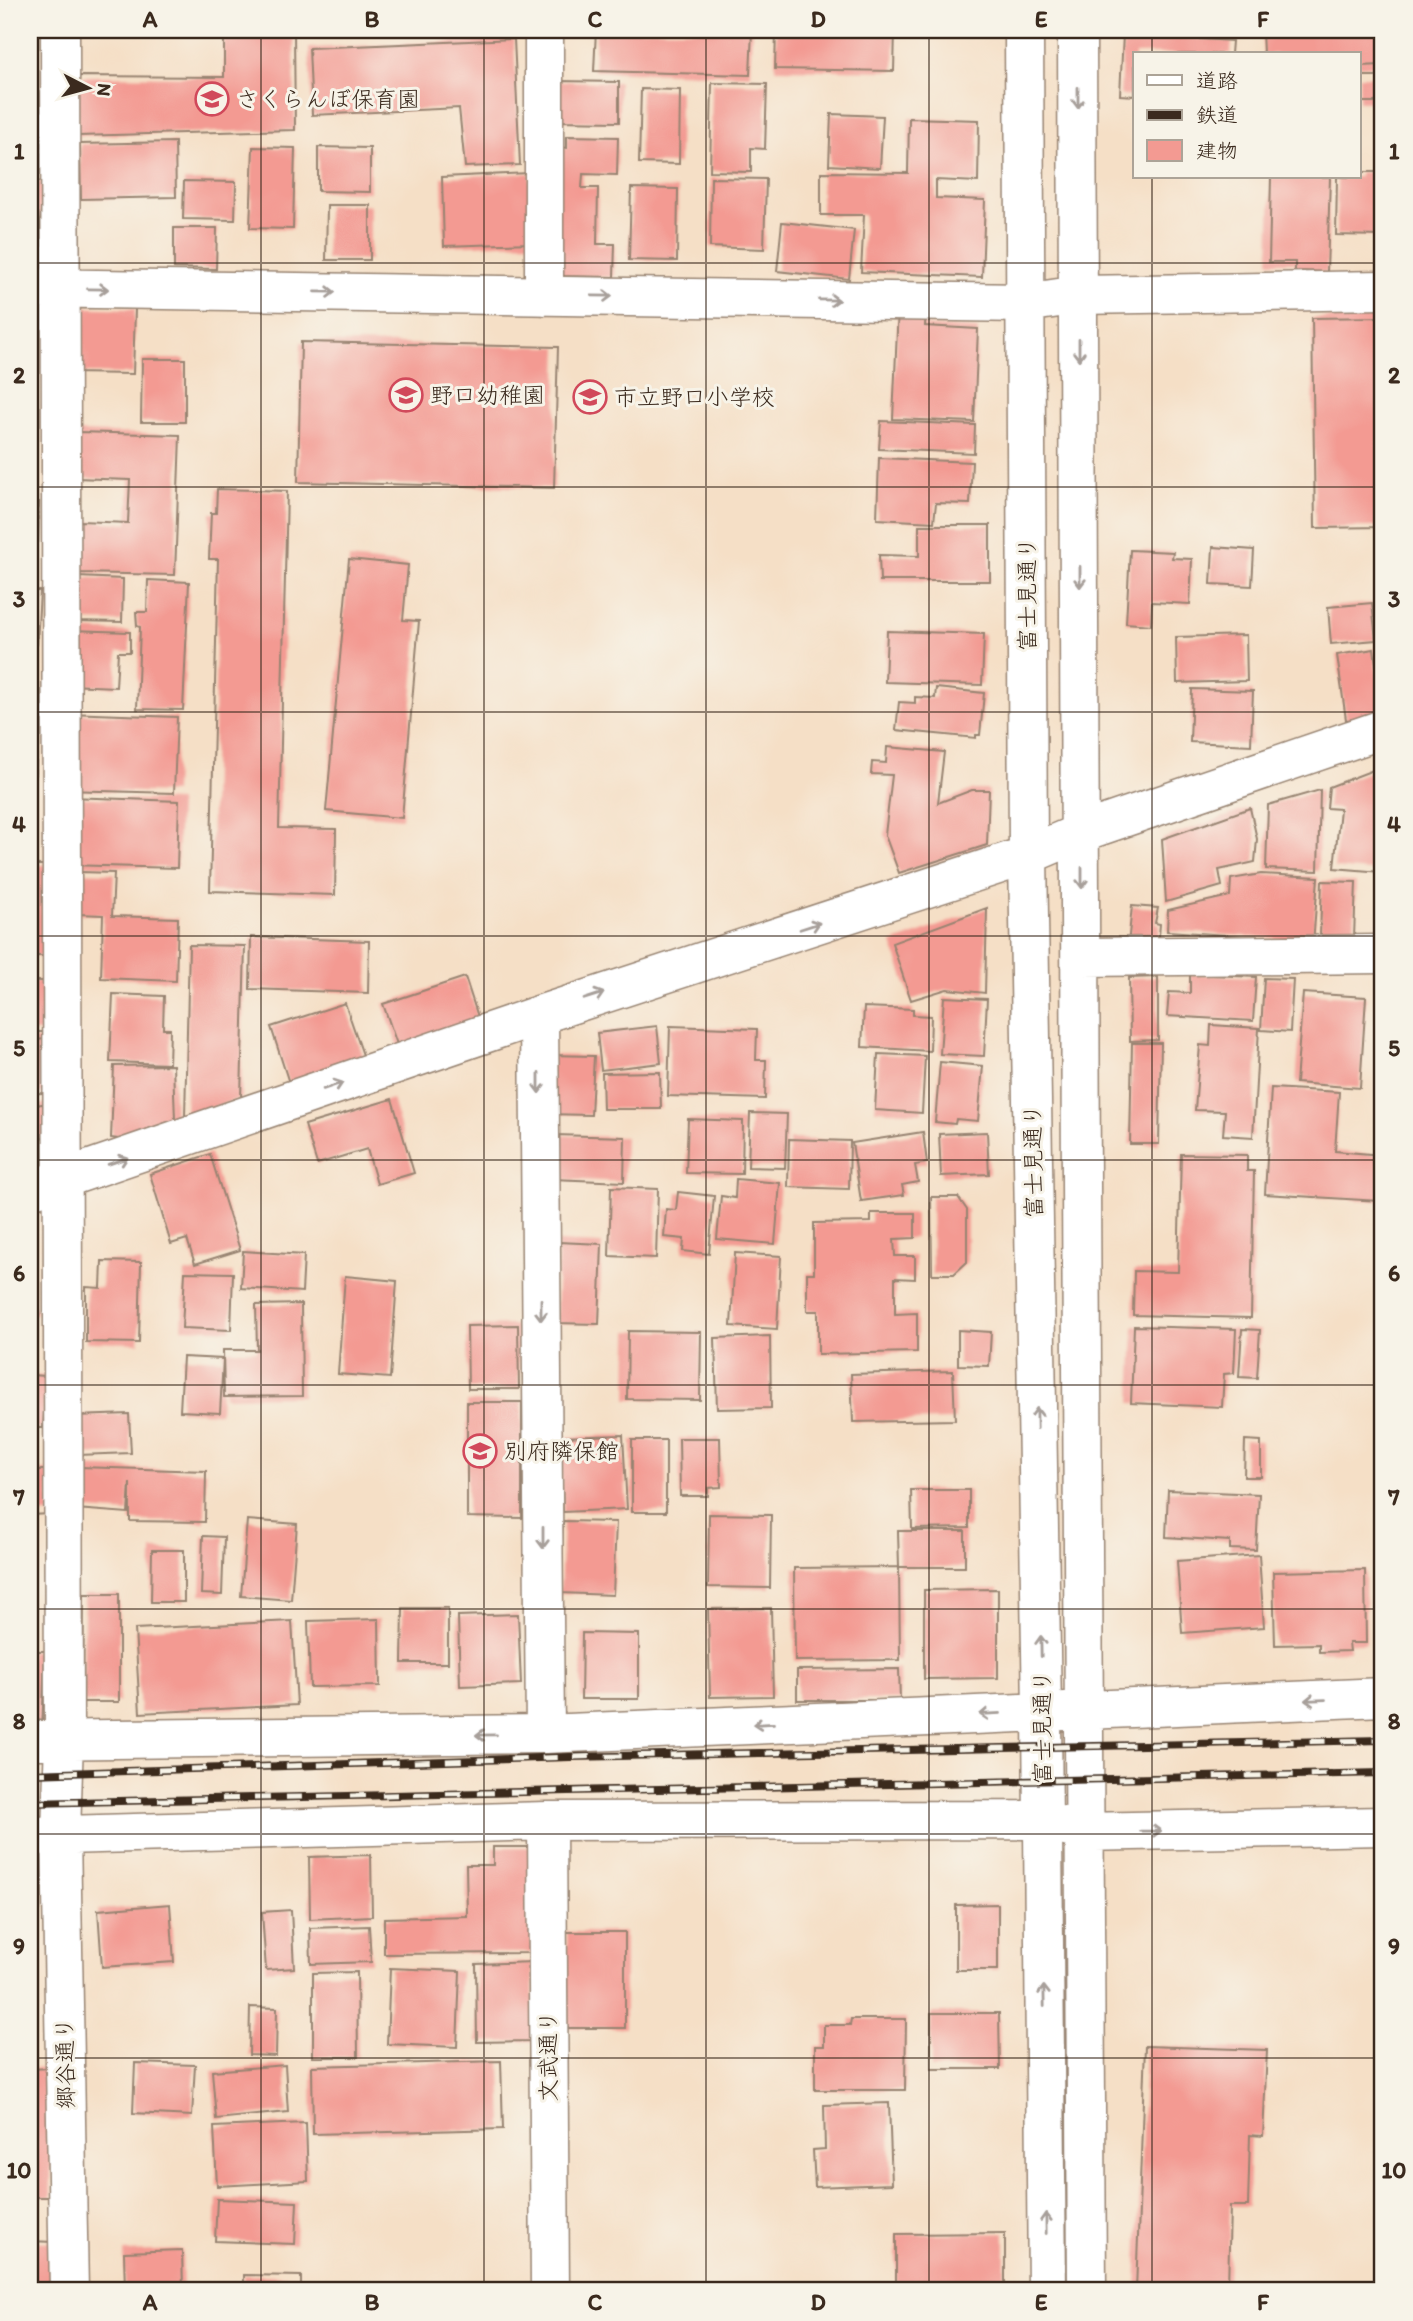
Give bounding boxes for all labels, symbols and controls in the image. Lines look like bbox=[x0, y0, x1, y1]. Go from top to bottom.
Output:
text: A bbox=[142, 5, 158, 33]
text: B bbox=[365, 5, 380, 33]
text: C bbox=[588, 5, 603, 33]
text: D bbox=[810, 5, 826, 33]
text: E bbox=[1035, 5, 1048, 33]
text: F bbox=[1257, 5, 1270, 33]
north arrow bbox=[52, 52, 122, 122]
legend bbox=[1133, 52, 1360, 178]
text: 道路 bbox=[1196, 68, 1238, 93]
school or university icon: さくらんぼ保育園 bbox=[193, 80, 231, 118]
text: N bbox=[92, 82, 117, 97]
place label: さくらんぼ保育園 bbox=[236, 85, 420, 113]
one-way arrow bbox=[1071, 86, 1085, 109]
text: 鉄道 bbox=[1196, 102, 1238, 127]
text: 1 bbox=[14, 137, 25, 165]
text: 1 bbox=[1389, 137, 1400, 165]
text: 建物 bbox=[1196, 138, 1238, 163]
one-way arrow bbox=[86, 282, 109, 296]
one-way arrow bbox=[314, 286, 337, 299]
one-way arrow bbox=[590, 290, 613, 303]
one-way arrow bbox=[818, 293, 841, 307]
one-way arrow bbox=[1072, 338, 1086, 361]
text: 2 bbox=[13, 361, 26, 389]
text: 2 bbox=[1388, 361, 1401, 389]
school or university icon: 野口幼稚園 bbox=[387, 376, 425, 414]
school or university icon: 市立野口小学校 bbox=[571, 378, 609, 416]
place label: 野口幼稚園 bbox=[430, 381, 545, 409]
place label: 市立野口小学校 bbox=[614, 383, 775, 411]
street label: 富士見通り bbox=[1013, 537, 1041, 652]
one-way arrow bbox=[1073, 566, 1087, 589]
text: 3 bbox=[13, 585, 26, 613]
text: 3 bbox=[1388, 585, 1401, 613]
text: 4 bbox=[12, 810, 26, 838]
text: 4 bbox=[1387, 810, 1401, 838]
one-way arrow bbox=[1075, 867, 1089, 890]
one-way arrow bbox=[799, 919, 821, 931]
one-way arrow bbox=[583, 989, 605, 1002]
text: 5 bbox=[13, 1034, 25, 1062]
text: 5 bbox=[1388, 1034, 1400, 1062]
one-way arrow bbox=[532, 1071, 546, 1094]
one-way arrow bbox=[321, 1079, 343, 1091]
street label: 富士見通り bbox=[1018, 1103, 1048, 1219]
one-way arrow bbox=[106, 1154, 128, 1166]
text: 6 bbox=[13, 1259, 25, 1287]
text: 6 bbox=[1388, 1259, 1400, 1287]
one-way arrow bbox=[534, 1298, 548, 1321]
one-way arrow bbox=[1031, 1407, 1044, 1430]
school or university icon: 別府隣保館 bbox=[461, 1432, 499, 1470]
place label: 別府隣保館 bbox=[504, 1437, 619, 1465]
text: 7 bbox=[12, 1483, 25, 1511]
text: 7 bbox=[1387, 1483, 1400, 1511]
one-way arrow bbox=[536, 1526, 550, 1549]
one-way arrow bbox=[1034, 1634, 1048, 1657]
street label: 富士見通り bbox=[1028, 1670, 1056, 1785]
one-way arrow bbox=[1304, 1693, 1327, 1706]
text: 8 bbox=[13, 1707, 26, 1735]
text: 8 bbox=[1388, 1707, 1401, 1735]
one-way arrow bbox=[979, 1708, 1002, 1721]
one-way arrow bbox=[751, 1718, 774, 1731]
one-way arrow bbox=[475, 1728, 498, 1742]
one-way arrow bbox=[1139, 1824, 1162, 1837]
text: 9 bbox=[13, 1932, 25, 1960]
text: 9 bbox=[1388, 1932, 1400, 1960]
one-way arrow bbox=[1037, 1984, 1051, 2007]
street label: 文武通り bbox=[534, 2010, 562, 2102]
street label: 郷谷通り bbox=[50, 2017, 80, 2109]
text: 10 bbox=[7, 2156, 31, 2184]
text: 10 bbox=[1382, 2156, 1406, 2184]
one-way arrow bbox=[1039, 2212, 1053, 2235]
text: A bbox=[142, 2288, 158, 2316]
text: B bbox=[365, 2288, 380, 2316]
text: C bbox=[588, 2288, 603, 2316]
text: D bbox=[810, 2288, 826, 2316]
text: E bbox=[1035, 2288, 1048, 2316]
text: F bbox=[1257, 2288, 1270, 2316]

